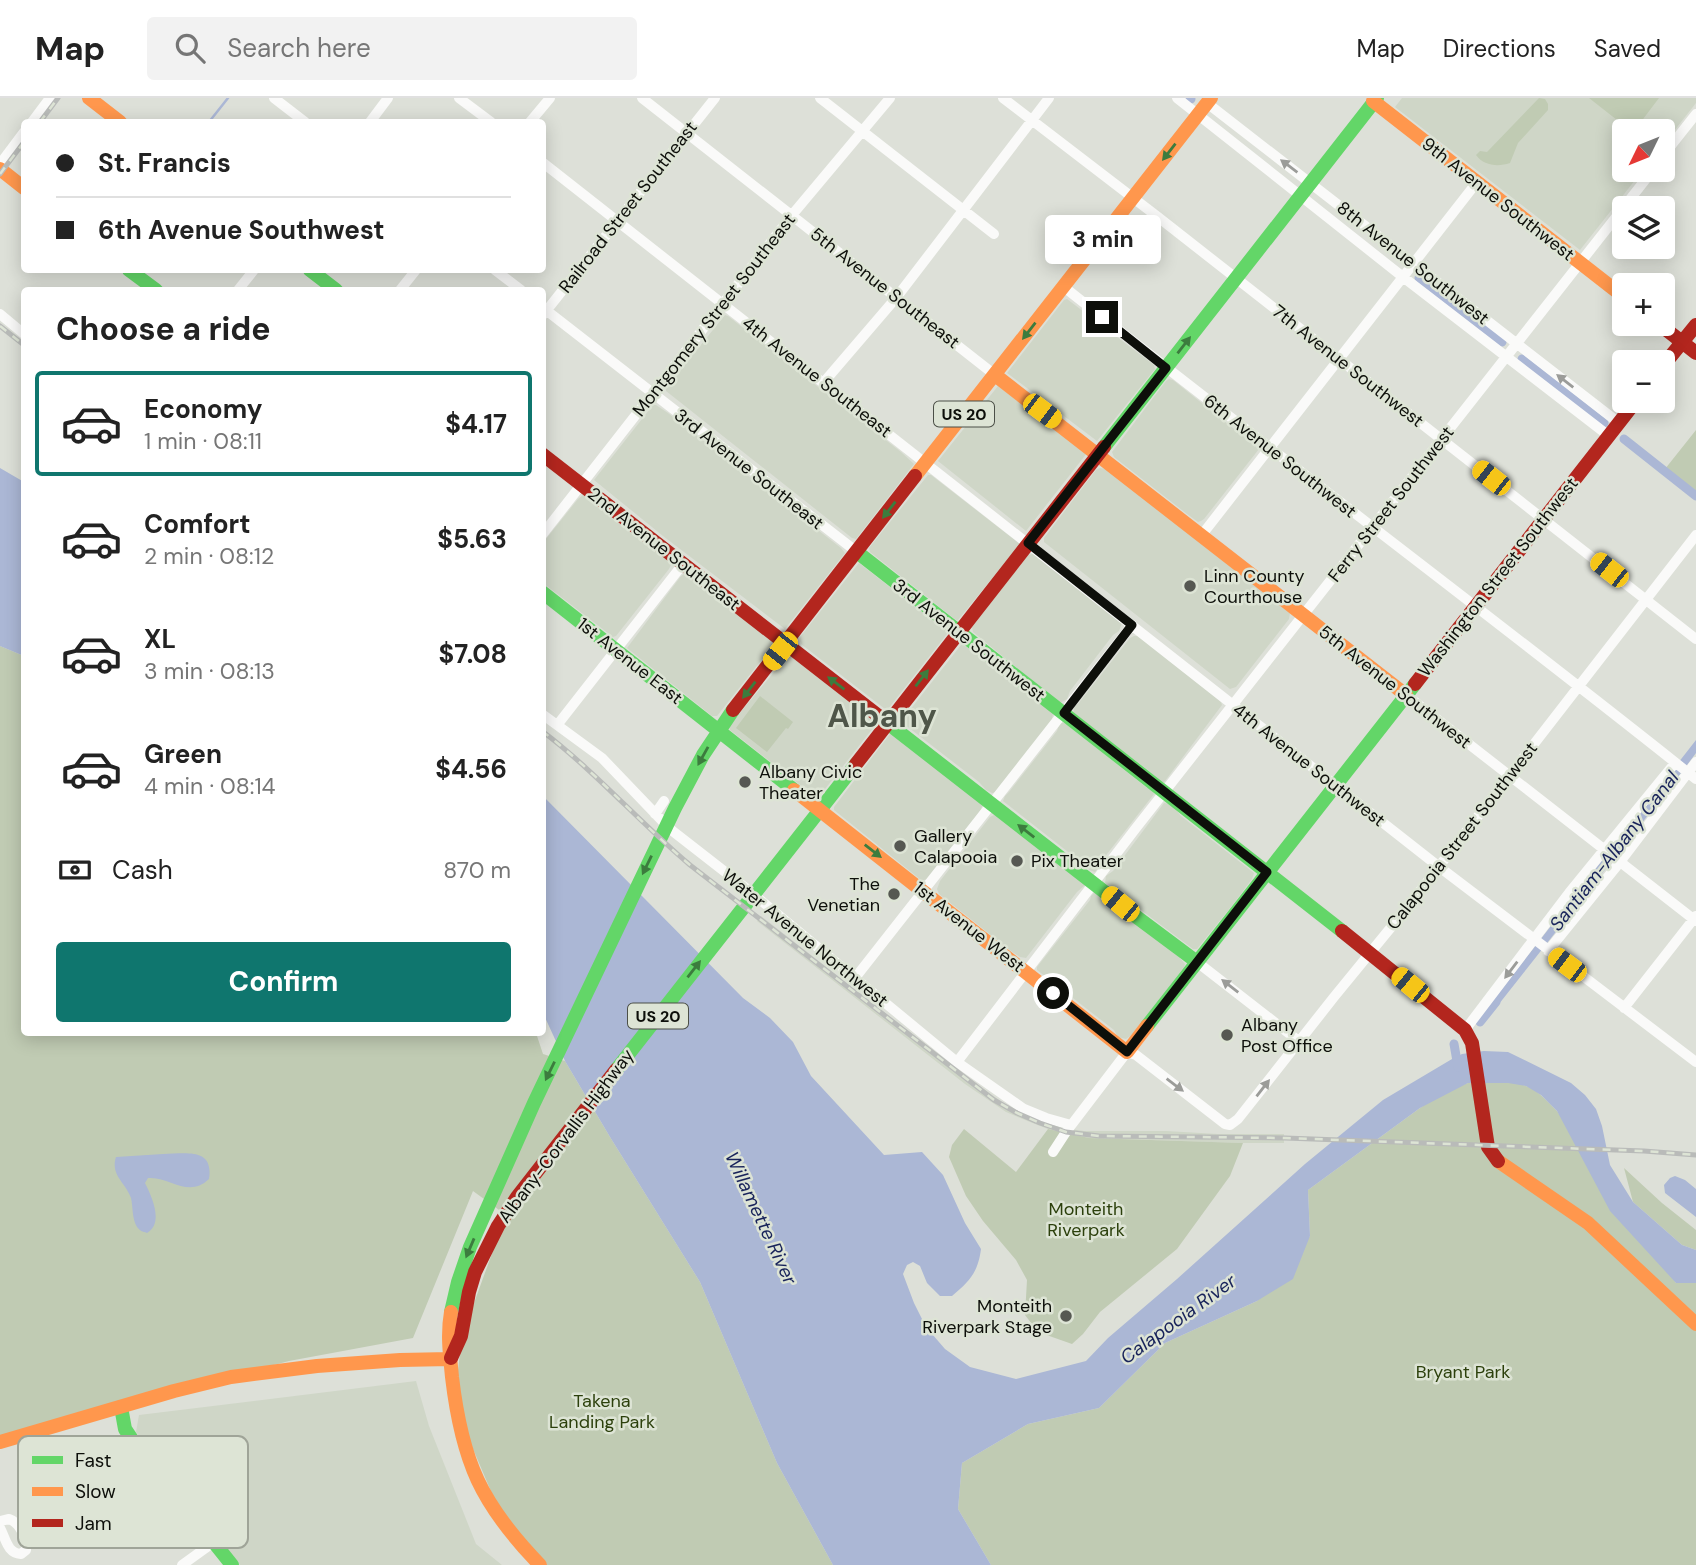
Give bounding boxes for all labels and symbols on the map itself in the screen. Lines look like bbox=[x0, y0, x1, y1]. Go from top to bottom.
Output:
street label: Railroad Street Southeast bbox=[553, 116, 703, 298]
north arrow bbox=[1612, 119, 1675, 182]
street label: 9th Avenue Southwest bbox=[1417, 132, 1579, 266]
one-way arrow bbox=[1162, 143, 1177, 160]
one-way arrow bbox=[1279, 159, 1298, 173]
street label: 8th Avenue Southwest bbox=[1332, 196, 1494, 330]
street label: Montgomery Street Southeast bbox=[627, 208, 801, 422]
callout: 3 min bbox=[1044, 216, 1160, 264]
street label: 5th Avenue Southeast bbox=[805, 222, 965, 354]
street label: 7th Avenue Southwest bbox=[1267, 299, 1429, 433]
route end bbox=[1086, 301, 1118, 333]
street label: 4th Avenue Southeast bbox=[737, 311, 897, 443]
one-way arrow bbox=[1023, 322, 1037, 340]
one-way arrow bbox=[1176, 337, 1191, 355]
one-way arrow bbox=[1556, 374, 1574, 388]
street label: 6th Avenue Southwest bbox=[1199, 389, 1361, 523]
car bbox=[1019, 390, 1066, 432]
road number: US 20 bbox=[934, 402, 994, 426]
street label: 3rd Avenue Southeast bbox=[669, 403, 829, 535]
street label: Ferry Street Southwest bbox=[1323, 421, 1459, 587]
car bbox=[1468, 457, 1515, 499]
street label: Washington Street Southwest bbox=[1413, 472, 1583, 682]
street label: 2nd Avenue Southeast bbox=[583, 482, 745, 616]
one-way arrow bbox=[882, 501, 897, 519]
car bbox=[1586, 549, 1633, 591]
place label: Linn County Courthouse bbox=[1204, 564, 1305, 609]
street label: 3rd Avenue Southwest bbox=[888, 573, 1050, 707]
marker: Linn County Courthouse bbox=[1182, 578, 1198, 594]
street label: 1st Avenue East bbox=[572, 612, 688, 710]
street label: 5th Avenue Southwest bbox=[1314, 620, 1476, 754]
car bbox=[759, 628, 802, 674]
one-way arrow bbox=[915, 670, 930, 688]
one-way arrow bbox=[827, 677, 845, 691]
one-way arrow bbox=[742, 680, 757, 698]
district label: Albany bbox=[827, 695, 937, 737]
street label: 4th Avenue Southwest bbox=[1228, 698, 1390, 832]
street label: Calapooia Street Southwest bbox=[1381, 737, 1543, 935]
one-way arrow bbox=[697, 746, 709, 765]
place label: Albany Civic Theater bbox=[759, 760, 862, 805]
water label: Santiam-Albany Canal bbox=[1544, 765, 1685, 936]
marker: Albany Civic Theater bbox=[737, 774, 753, 790]
place label: Gallery Calapooia bbox=[914, 824, 997, 869]
one-way arrow bbox=[1017, 824, 1035, 838]
marker: Gallery Calapooia bbox=[892, 838, 908, 854]
one-way arrow bbox=[864, 844, 882, 859]
place label: Pix Theater bbox=[1031, 849, 1124, 873]
marker: Pix Theater bbox=[1009, 853, 1025, 869]
one-way arrow bbox=[642, 855, 653, 875]
street label: Water Avenue Northwest bbox=[717, 864, 893, 1012]
place label: The Venetian bbox=[807, 872, 880, 917]
street label: 1st Avenue West bbox=[909, 876, 1029, 978]
car bbox=[1098, 883, 1143, 925]
marker: The Venetian bbox=[886, 886, 902, 902]
car bbox=[1544, 944, 1591, 986]
one-way arrow bbox=[686, 960, 700, 978]
one-way arrow bbox=[1504, 961, 1518, 979]
car bbox=[1388, 964, 1433, 1006]
route start bbox=[1037, 977, 1069, 1009]
one-way arrow bbox=[1221, 978, 1239, 993]
road number: US 20 bbox=[628, 1004, 688, 1028]
place label: Albany Post Office bbox=[1241, 1013, 1333, 1058]
marker: Albany Post Office bbox=[1219, 1027, 1235, 1043]
street label: Albany-Corvallis Highway bbox=[493, 1044, 639, 1228]
one-way arrow bbox=[544, 1060, 555, 1081]
one-way arrow bbox=[1165, 1078, 1183, 1093]
one-way arrow bbox=[1255, 1080, 1270, 1097]
water label: Willamette River bbox=[719, 1148, 803, 1289]
park label: Monteith Riverpark bbox=[1047, 1197, 1125, 1242]
one-way arrow bbox=[464, 1238, 476, 1258]
water label: Calapooia River bbox=[1115, 1268, 1242, 1370]
place label: Monteith Riverpark Stage bbox=[922, 1294, 1052, 1339]
marker: Monteith Riverpark Stage bbox=[1058, 1308, 1074, 1324]
park label: Bryant Park bbox=[1416, 1360, 1510, 1384]
park label: Takena Landing Park bbox=[549, 1389, 655, 1434]
legend bbox=[18, 1436, 248, 1548]
text: Fast bbox=[75, 1448, 111, 1473]
text: Slow bbox=[75, 1479, 116, 1504]
text: Jam bbox=[75, 1511, 112, 1536]

